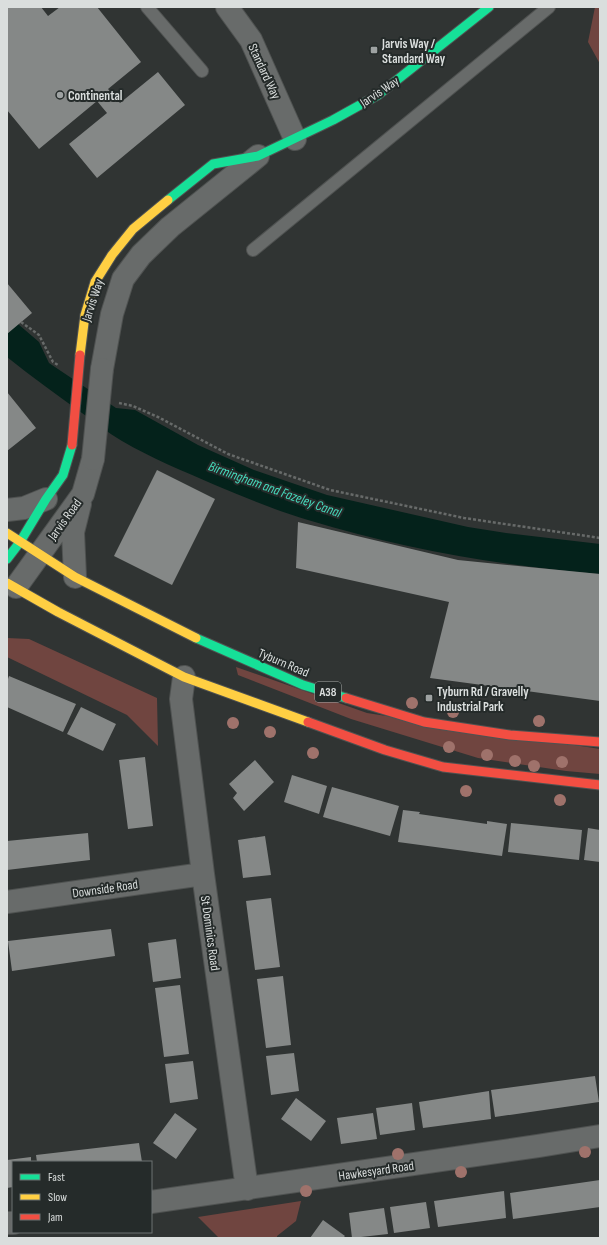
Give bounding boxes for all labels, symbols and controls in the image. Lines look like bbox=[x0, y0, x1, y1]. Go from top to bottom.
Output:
place label: Jarvis Way / Standard Way bbox=[381, 36, 446, 67]
street label: Standard Way bbox=[244, 41, 284, 102]
marker: Jarvis Way / Standard Way bbox=[369, 45, 379, 55]
street label: Jarvis Way bbox=[356, 73, 402, 111]
place label: Continental bbox=[68, 88, 123, 104]
marker: Continental bbox=[55, 90, 65, 100]
street label: Jarvis Way bbox=[78, 277, 107, 325]
water label: Birmingham and Fazeley Canal bbox=[206, 458, 344, 522]
street label: Jarvis Road bbox=[44, 496, 85, 544]
street label: Tyburn Road bbox=[256, 645, 311, 681]
road number: A38 bbox=[315, 682, 341, 702]
place label: Tyburn Rd / Gravelly Industrial Park bbox=[437, 684, 529, 715]
marker: Tyburn Rd / Gravelly Industrial Park bbox=[424, 693, 434, 703]
street label: Downside Road bbox=[71, 876, 139, 902]
street label: St Dominics Road bbox=[197, 895, 223, 972]
street label: Hawkesyard Road bbox=[337, 1158, 415, 1184]
legend bbox=[12, 1161, 152, 1233]
text: Fast bbox=[48, 1170, 65, 1185]
text: Slow bbox=[48, 1190, 67, 1205]
text: Jam bbox=[47, 1210, 63, 1225]

